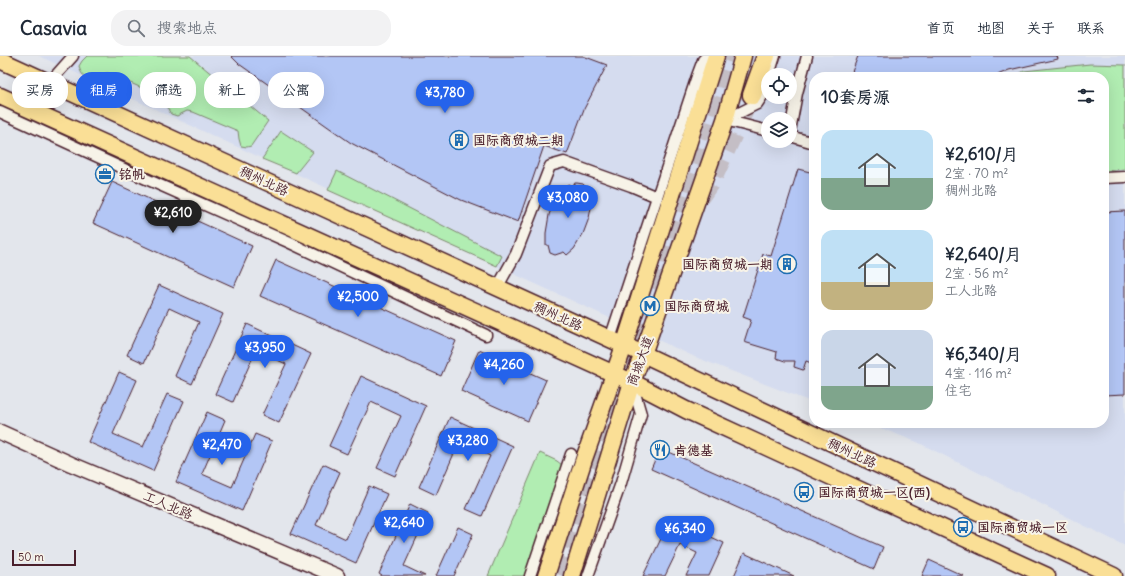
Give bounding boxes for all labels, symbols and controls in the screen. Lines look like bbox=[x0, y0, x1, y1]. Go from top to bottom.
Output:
search box bbox=[111, 10, 391, 46]
text: Casavia bbox=[20, 16, 87, 40]
icon: search bbox=[125, 17, 147, 39]
text: 搜索地点 bbox=[157, 18, 217, 37]
text: 首页 bbox=[927, 19, 955, 37]
text: 地图 bbox=[977, 19, 1005, 37]
text: 关于 bbox=[1027, 19, 1055, 37]
text: 联系 bbox=[1077, 19, 1105, 37]
map controls bbox=[761, 68, 797, 148]
button: locate bbox=[761, 68, 797, 104]
chip: 买房 bbox=[12, 72, 68, 108]
chip: 租房 bbox=[76, 72, 132, 108]
chip: 筛选 bbox=[140, 72, 196, 108]
chip: 新上 bbox=[204, 72, 260, 108]
chip: 公寓 bbox=[268, 72, 324, 108]
pin: ¥3,780 bbox=[412, 80, 478, 114]
text: ¥3,780 bbox=[425, 84, 465, 101]
icon: filters bbox=[1075, 85, 1097, 107]
text: 10套房源 bbox=[821, 86, 890, 108]
button: layers bbox=[761, 112, 797, 148]
building icon: 国际商贸城二期 bbox=[448, 129, 470, 151]
place label: 国际商贸城二期 bbox=[473, 132, 564, 149]
text: ¥2,610/月 bbox=[945, 143, 1019, 165]
icon: home bbox=[853, 146, 901, 194]
street label: 稠州北路 bbox=[237, 162, 291, 200]
office icon: 铭帆 bbox=[94, 163, 116, 185]
text: 2室 · 70 m² bbox=[945, 165, 1008, 182]
place label: 铭帆 bbox=[119, 166, 145, 183]
text: 稠州北路 bbox=[945, 182, 997, 199]
pin: ¥3,080 bbox=[535, 185, 601, 219]
text: ¥3,080 bbox=[547, 189, 589, 206]
pin: ¥2,610 bbox=[140, 200, 206, 234]
text: ¥2,610 bbox=[154, 204, 192, 221]
text: ¥2,640/月 bbox=[945, 243, 1022, 265]
icon: home bbox=[853, 246, 901, 294]
building icon: 国际商贸城一期 bbox=[776, 253, 798, 275]
place label: 国际商贸城一期 bbox=[682, 256, 773, 273]
text: 2室 · 56 m² bbox=[945, 265, 1009, 282]
text: 工人北路 bbox=[945, 282, 997, 299]
pin: ¥2,500 bbox=[325, 284, 391, 318]
text: ¥2,500 bbox=[337, 288, 379, 305]
metro station icon: 国际商贸城 bbox=[639, 295, 661, 317]
street label: 稠州北路 bbox=[531, 298, 585, 334]
place label: 国际商贸城 bbox=[664, 298, 729, 315]
street label: 商城大道 bbox=[623, 334, 657, 388]
pin: ¥3,950 bbox=[232, 335, 298, 369]
text: ¥3,950 bbox=[244, 339, 286, 356]
text: ¥6,340/月 bbox=[945, 343, 1022, 365]
icon: home bbox=[853, 346, 901, 394]
pin: ¥4,260 bbox=[471, 352, 537, 386]
text: ¥4,260 bbox=[483, 356, 525, 373]
text: 4室 · 116 m² bbox=[945, 365, 1012, 382]
text: 住宅 bbox=[945, 382, 971, 399]
pin: ¥3,280 bbox=[435, 428, 501, 462]
pin: ¥2,470 bbox=[189, 432, 255, 466]
text: ¥3,280 bbox=[448, 432, 488, 449]
street label: 稠州北路 bbox=[825, 434, 879, 472]
text: ¥2,470 bbox=[202, 436, 242, 453]
restaurant icon: 肯德基 bbox=[649, 439, 671, 461]
place label: 肯德基 bbox=[674, 442, 713, 459]
bus stop icon: 国际商贸城一区(西) bbox=[793, 481, 815, 503]
place label: 国际商贸城一区(西) bbox=[818, 484, 930, 501]
street label: 工人北路 bbox=[141, 487, 195, 523]
pin: ¥2,640 bbox=[371, 510, 437, 544]
text: ¥2,640 bbox=[383, 514, 425, 531]
pin: ¥6,340 bbox=[652, 516, 718, 550]
bus stop icon: 国际商贸城一区 bbox=[952, 516, 974, 538]
place label: 国际商贸城一区 bbox=[977, 519, 1068, 536]
text: ¥6,340 bbox=[664, 520, 706, 537]
scale bar bbox=[12, 548, 76, 567]
text: 50 m bbox=[18, 550, 44, 564]

